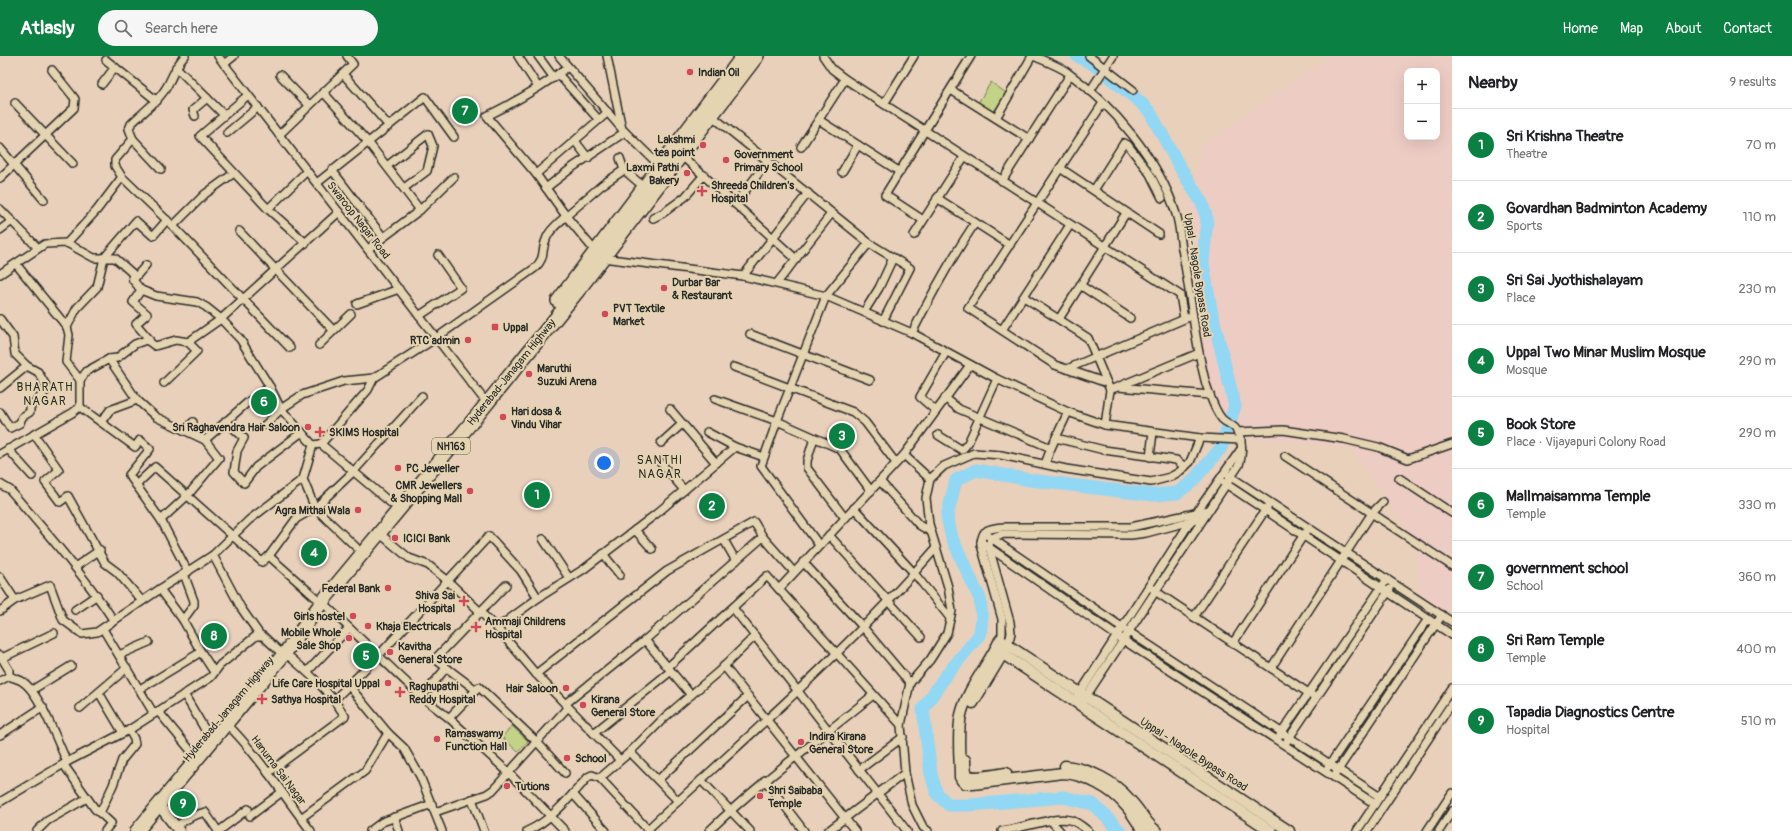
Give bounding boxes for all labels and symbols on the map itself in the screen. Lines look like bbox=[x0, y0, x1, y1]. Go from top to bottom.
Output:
place label: Indian Oil bbox=[698, 66, 740, 79]
marker: Indian Oil bbox=[685, 67, 695, 77]
pin: 7 bbox=[452, 96, 478, 126]
place label: Lakshmi tea point bbox=[653, 133, 696, 159]
marker: Lakshmi tea point bbox=[698, 140, 708, 150]
place label: Government Primary School bbox=[734, 148, 803, 174]
marker: Government Primary School bbox=[721, 155, 731, 165]
place label: Laxmi Pathi Bakery bbox=[626, 161, 679, 187]
marker: Laxmi Pathi Bakery bbox=[682, 168, 692, 178]
street label: Swaroop Nagar Road bbox=[324, 179, 393, 262]
place label: Shreeda Children's Hospital bbox=[711, 179, 794, 205]
marker: Shreeda Children's Hospital bbox=[696, 185, 708, 197]
street label: Uppal - Nagole Bypass Road bbox=[1181, 212, 1214, 338]
place label: Durbar Bar & Restaurant bbox=[672, 276, 733, 302]
marker: Durbar Bar & Restaurant bbox=[659, 283, 669, 293]
place label: PVT Textile Market bbox=[613, 302, 666, 328]
marker: PVT Textile Market bbox=[600, 309, 610, 319]
street label: Hyderabad-Janagam Highway bbox=[464, 316, 559, 428]
place label: Uppal bbox=[503, 321, 529, 334]
marker: Uppal bbox=[490, 322, 500, 332]
place label: RTC admin bbox=[410, 334, 460, 347]
marker: RTC admin bbox=[463, 335, 473, 345]
place label: Maruthi Suzuki Arena bbox=[537, 362, 597, 388]
marker: Maruthi Suzuki Arena bbox=[524, 369, 534, 379]
district label: BHARATH NAGAR bbox=[16, 380, 74, 409]
pin: 6 bbox=[251, 387, 277, 417]
place label: Hari dosa & Vindu Vihar bbox=[511, 405, 563, 431]
marker: Hari dosa & Vindu Vihar bbox=[498, 412, 508, 422]
place label: Sri Raghavendra Hair Saloon bbox=[172, 421, 300, 434]
pin: 3 bbox=[829, 421, 855, 451]
marker: Sri Raghavendra Hair Saloon bbox=[303, 422, 313, 432]
marker: SKIMS Hospital bbox=[314, 426, 326, 438]
place label: SKIMS Hospital bbox=[329, 426, 399, 439]
road number: NH163 bbox=[432, 438, 470, 454]
your location bbox=[594, 453, 614, 473]
district label: SANTHI NAGAR bbox=[637, 453, 683, 482]
place label: PC Jeweller bbox=[406, 462, 460, 475]
marker: PC Jeweller bbox=[393, 463, 403, 473]
place label: CMR Jewellers & Shopping Mall bbox=[390, 479, 462, 505]
pin: 1 bbox=[524, 480, 550, 510]
marker: CMR Jewellers & Shopping Mall bbox=[465, 486, 475, 496]
pin: 2 bbox=[699, 491, 725, 521]
place label: Agra Mithai Wala bbox=[275, 504, 350, 517]
marker: Agra Mithai Wala bbox=[353, 505, 363, 515]
place label: ICICI Bank bbox=[403, 532, 451, 545]
marker: ICICI Bank bbox=[390, 533, 400, 543]
pin: 4 bbox=[301, 538, 327, 568]
place label: Federal Bank bbox=[321, 582, 380, 595]
marker: Federal Bank bbox=[383, 583, 393, 593]
place label: Shiva Sai Hospital bbox=[415, 589, 455, 615]
marker: Shiva Sai Hospital bbox=[458, 595, 470, 607]
place label: Girls hostel bbox=[293, 610, 345, 623]
marker: Girls hostel bbox=[348, 611, 358, 621]
place label: Ammaji Childrens Hospital bbox=[485, 615, 565, 641]
place label: Khaja Electricals bbox=[376, 620, 451, 633]
pin: 8 bbox=[201, 621, 227, 651]
marker: Khaja Electricals bbox=[363, 621, 373, 631]
marker: Ammaji Childrens Hospital bbox=[470, 621, 482, 633]
place label: Mobile Whole Sale Shop bbox=[281, 626, 342, 652]
marker: Mobile Whole Sale Shop bbox=[344, 633, 354, 643]
place label: Kavitha General Store bbox=[398, 640, 463, 666]
pin: 5 bbox=[353, 641, 379, 671]
marker: Kavitha General Store bbox=[385, 647, 395, 657]
street label: Hyderabad-Janagam Highway bbox=[181, 654, 276, 765]
place label: Life Care Hospital Uppal bbox=[272, 677, 380, 690]
marker: Life Care Hospital Uppal bbox=[383, 678, 393, 688]
place label: Raghupathi Reddy Hospital bbox=[409, 680, 476, 706]
place label: Hair Saloon bbox=[506, 682, 558, 695]
marker: Hair Saloon bbox=[561, 683, 571, 693]
marker: Raghupathi Reddy Hospital bbox=[394, 686, 406, 698]
marker: Sathya Hospital bbox=[256, 693, 268, 705]
place label: Sathya Hospital bbox=[271, 693, 341, 706]
place label: Kirana General Store bbox=[591, 693, 656, 719]
marker: Kirana General Store bbox=[578, 700, 588, 710]
street label: Uppal - Nagole Bypass Road bbox=[1138, 715, 1250, 794]
place label: Ramaswamy Function Hall bbox=[445, 727, 507, 753]
place label: Indira Kirana General Store bbox=[809, 730, 874, 756]
street label: Hanuma Sai Nagar bbox=[248, 733, 309, 808]
marker: Ramaswamy Function Hall bbox=[432, 734, 442, 744]
marker: Indira Kirana General Store bbox=[796, 737, 806, 747]
place label: School bbox=[575, 752, 607, 765]
marker: School bbox=[562, 753, 572, 763]
place label: Tutions bbox=[514, 780, 550, 793]
marker: Tutions bbox=[502, 781, 512, 791]
place label: Shri Saibaba Temple bbox=[767, 784, 822, 810]
pin: 9 bbox=[170, 789, 196, 819]
marker: Shri Saibaba Temple bbox=[755, 791, 765, 801]

